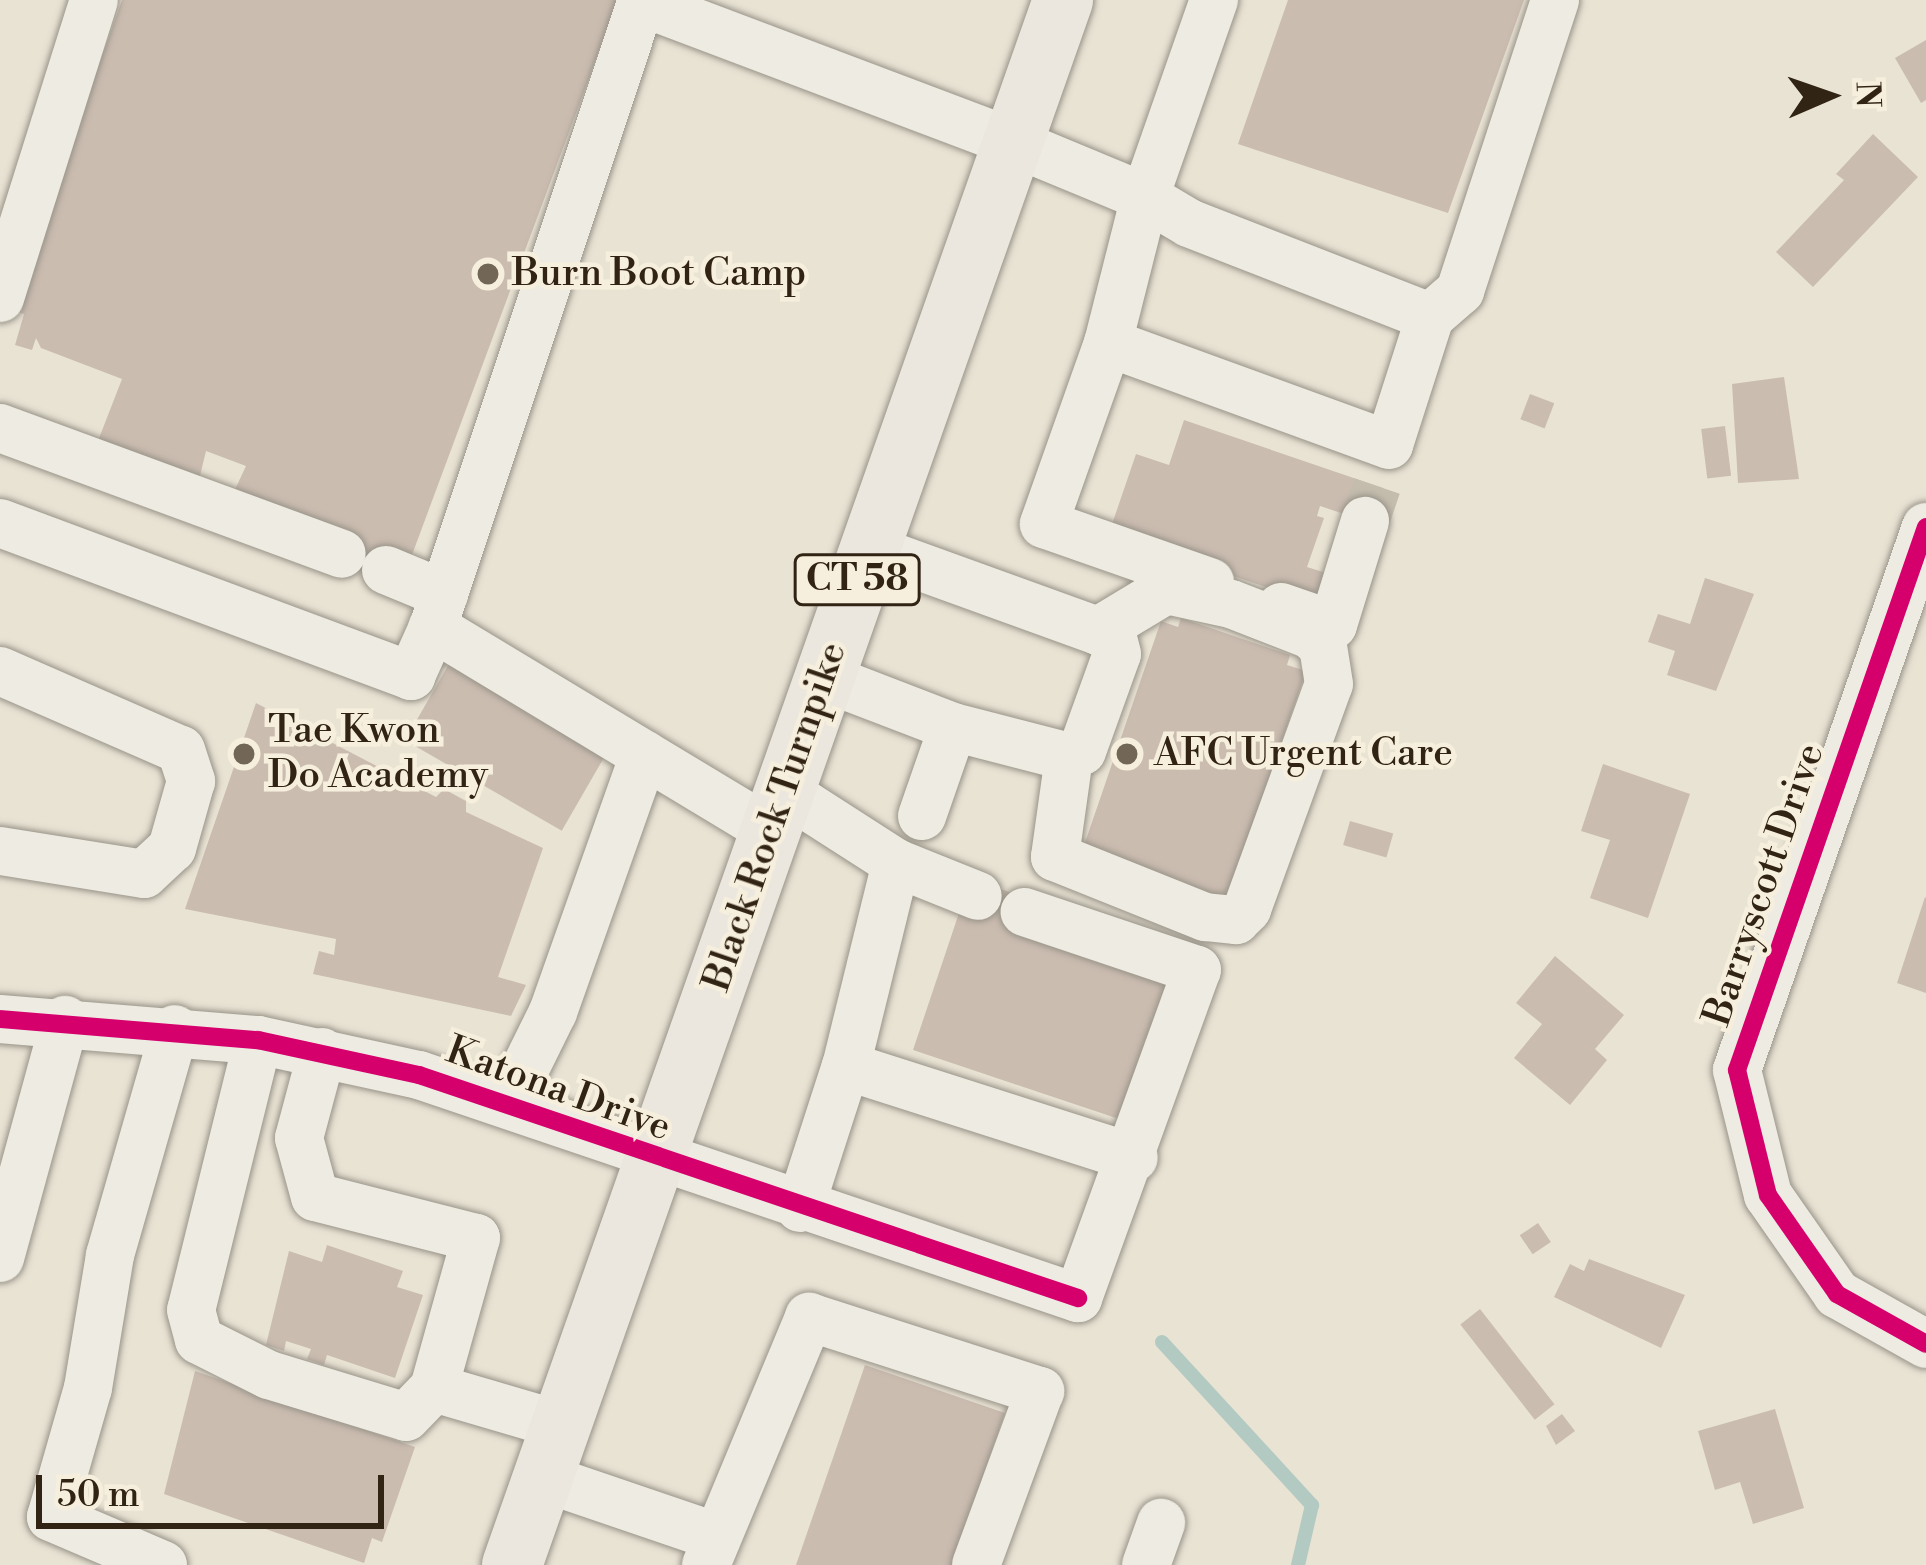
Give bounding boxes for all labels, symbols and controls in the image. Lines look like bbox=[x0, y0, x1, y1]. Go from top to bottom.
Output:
north arrow bbox=[1770, 36, 1890, 156]
text: N bbox=[1846, 81, 1887, 108]
place label: Burn Boot Camp bbox=[512, 251, 806, 297]
marker: Burn Boot Camp bbox=[475, 261, 501, 287]
road number: CT 58 bbox=[791, 550, 923, 610]
street label: Black Rock Turnpike bbox=[694, 636, 858, 998]
place label: Tae Kwon Do Academy bbox=[268, 709, 488, 800]
place label: AFC Urgent Care bbox=[1154, 731, 1453, 777]
marker: AFC Urgent Care bbox=[1111, 738, 1143, 770]
street label: Barryscott Drive bbox=[1695, 738, 1835, 1032]
marker: Tae Kwon Do Academy bbox=[231, 741, 257, 767]
street label: Katona Drive bbox=[439, 1028, 677, 1152]
scale bar bbox=[42, 1451, 390, 1525]
text: 50 m bbox=[57, 1473, 140, 1518]

